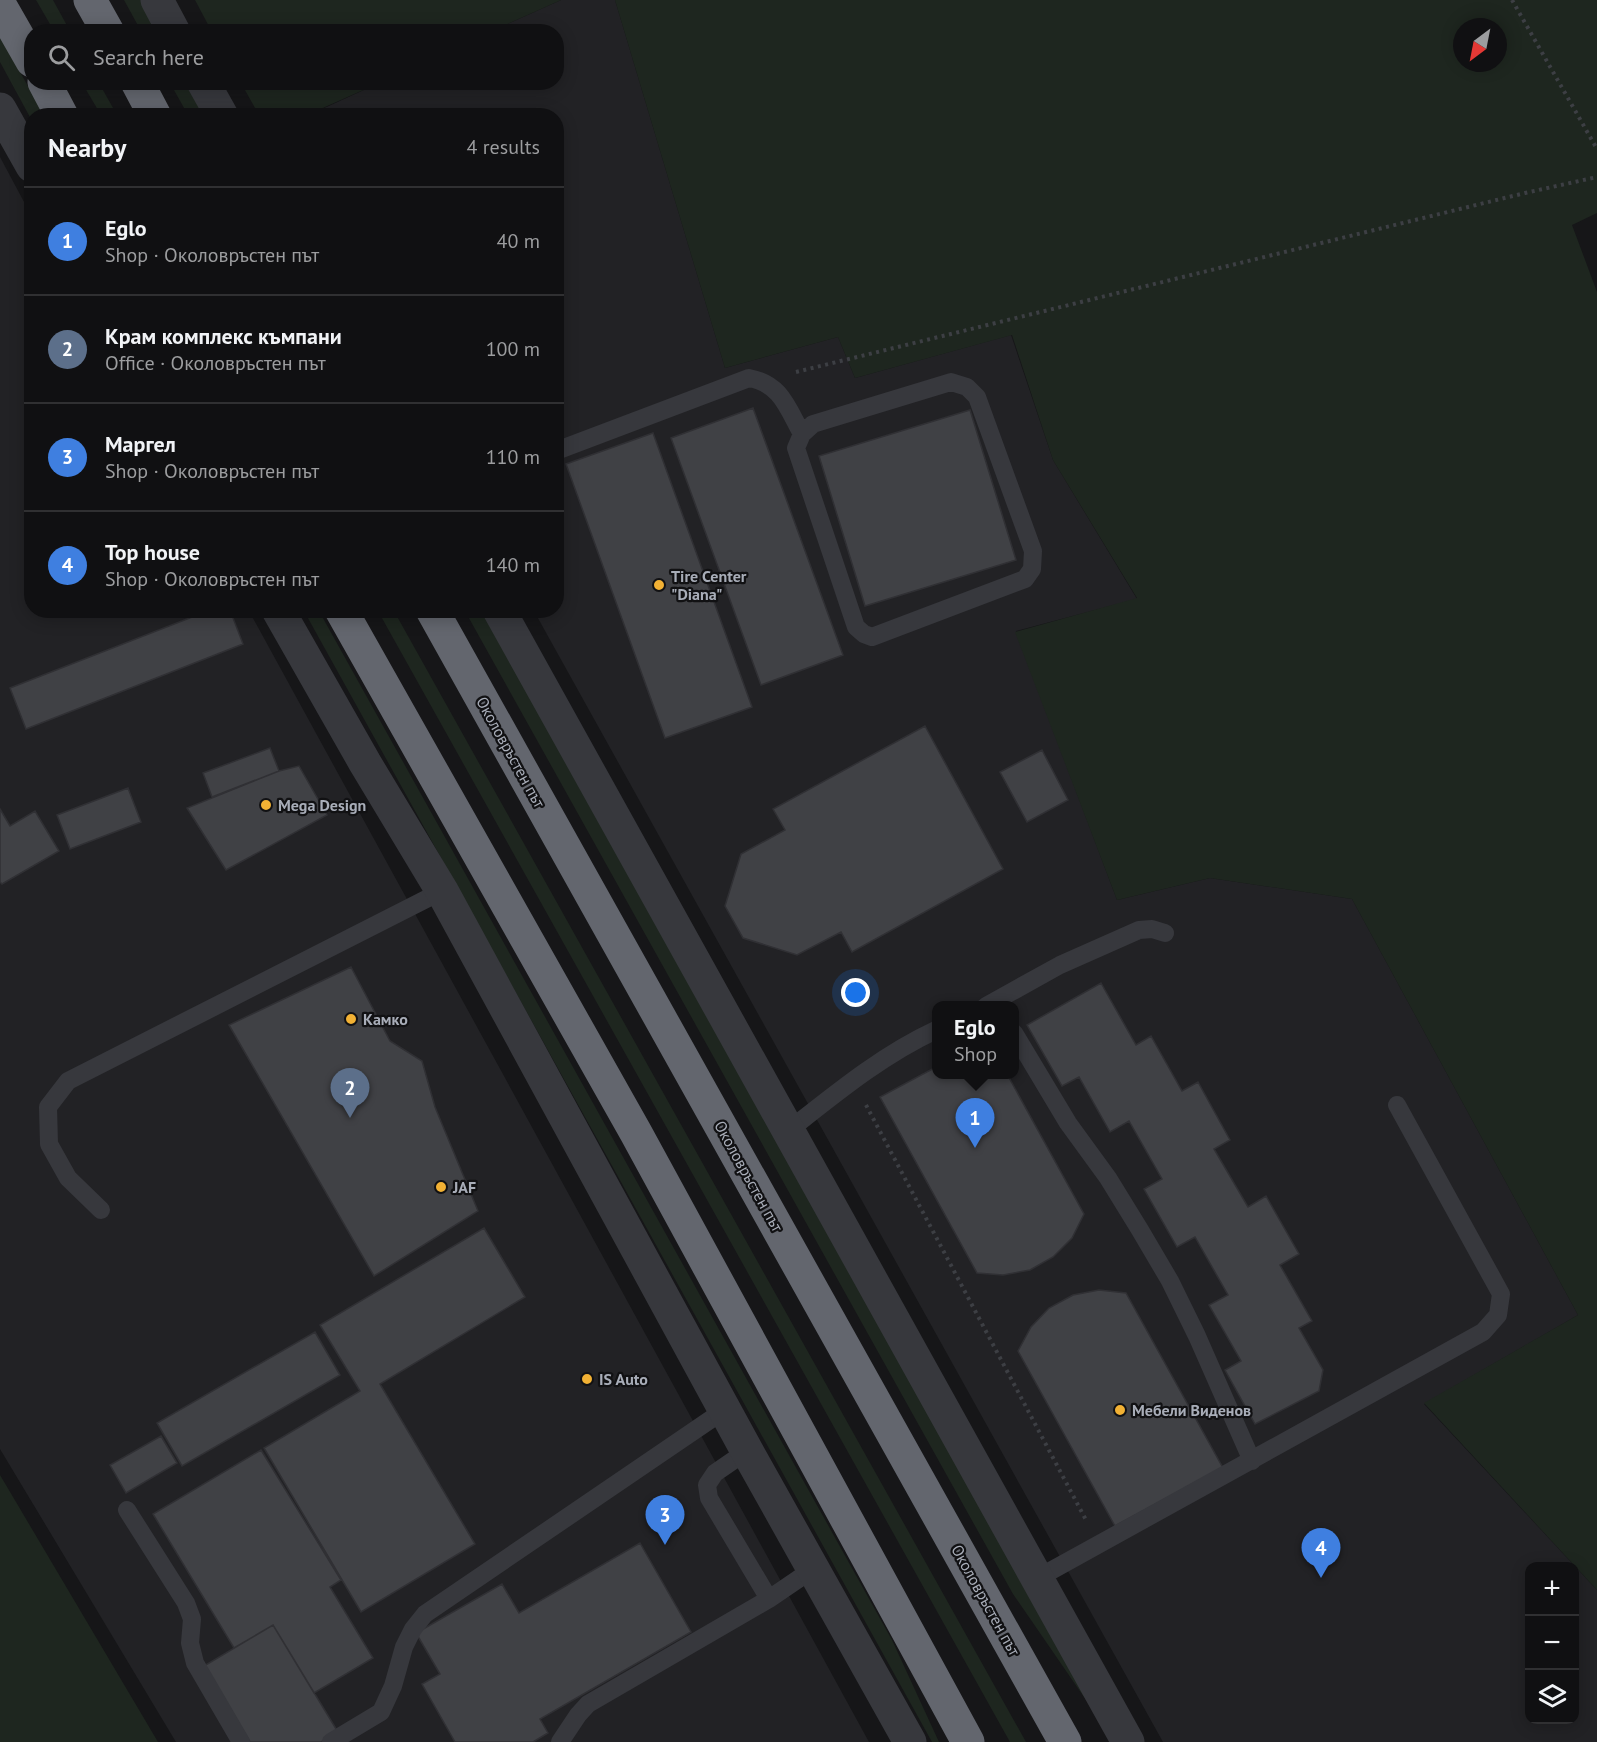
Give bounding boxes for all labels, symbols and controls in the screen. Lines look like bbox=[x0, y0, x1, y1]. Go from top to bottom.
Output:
north arrow bbox=[1453, 18, 1507, 72]
search box bbox=[24, 24, 564, 90]
icon: search bbox=[45, 41, 78, 74]
text: Search here bbox=[93, 43, 204, 71]
text: Nearby bbox=[48, 131, 126, 164]
text: 4 results bbox=[467, 134, 540, 160]
text: Eglo bbox=[105, 214, 147, 242]
text: 1 bbox=[62, 228, 73, 254]
text: 40 m bbox=[497, 228, 540, 254]
text: Shop · Околовръстен път bbox=[105, 242, 319, 268]
text: Крам комплекс къмпани bbox=[105, 322, 342, 350]
text: 2 bbox=[62, 336, 73, 362]
text: 100 m bbox=[486, 336, 540, 362]
text: Office · Околовръстен път bbox=[105, 350, 326, 376]
text: Маргел bbox=[105, 430, 176, 458]
text: 3 bbox=[62, 444, 73, 470]
text: 110 m bbox=[486, 444, 540, 470]
text: Shop · Околовръстен път bbox=[105, 458, 319, 484]
text: Top house bbox=[105, 538, 200, 566]
text: 4 bbox=[62, 552, 73, 578]
text: 140 m bbox=[486, 552, 540, 578]
text: Shop · Околовръстен път bbox=[105, 566, 319, 592]
place label: Tire Center "Diana" bbox=[671, 566, 747, 604]
marker: Tire Center "Diana" bbox=[652, 578, 666, 592]
street label: Околовръстен път bbox=[472, 693, 550, 812]
place label: Mega Design bbox=[278, 795, 366, 815]
marker: Mega Design bbox=[259, 798, 273, 812]
your location bbox=[841, 978, 870, 1007]
popup bbox=[932, 1001, 1019, 1079]
place label: Камко bbox=[363, 1009, 408, 1029]
marker: Камко bbox=[344, 1012, 358, 1026]
text: Eglo bbox=[954, 1013, 996, 1041]
text: Shop bbox=[954, 1041, 997, 1067]
pin: 2 bbox=[330, 1068, 370, 1118]
pin: 1 bbox=[956, 1098, 994, 1148]
street label: Околовръстен път bbox=[710, 1117, 788, 1236]
place label: JAF bbox=[452, 1177, 476, 1197]
marker: JAF bbox=[434, 1180, 448, 1194]
place label: IS Auto bbox=[599, 1369, 648, 1389]
marker: IS Auto bbox=[580, 1372, 594, 1386]
place label: Мебели Виденов bbox=[1132, 1400, 1251, 1420]
marker: Мебели Виденов bbox=[1113, 1403, 1127, 1417]
pin: 3 bbox=[646, 1496, 684, 1545]
pin: 4 bbox=[1302, 1528, 1340, 1578]
street label: Околовръстен път bbox=[947, 1541, 1025, 1660]
map controls bbox=[1525, 1562, 1579, 1724]
button: + bbox=[1525, 1562, 1579, 1616]
button: − bbox=[1525, 1616, 1579, 1670]
button: layers bbox=[1525, 1670, 1579, 1724]

